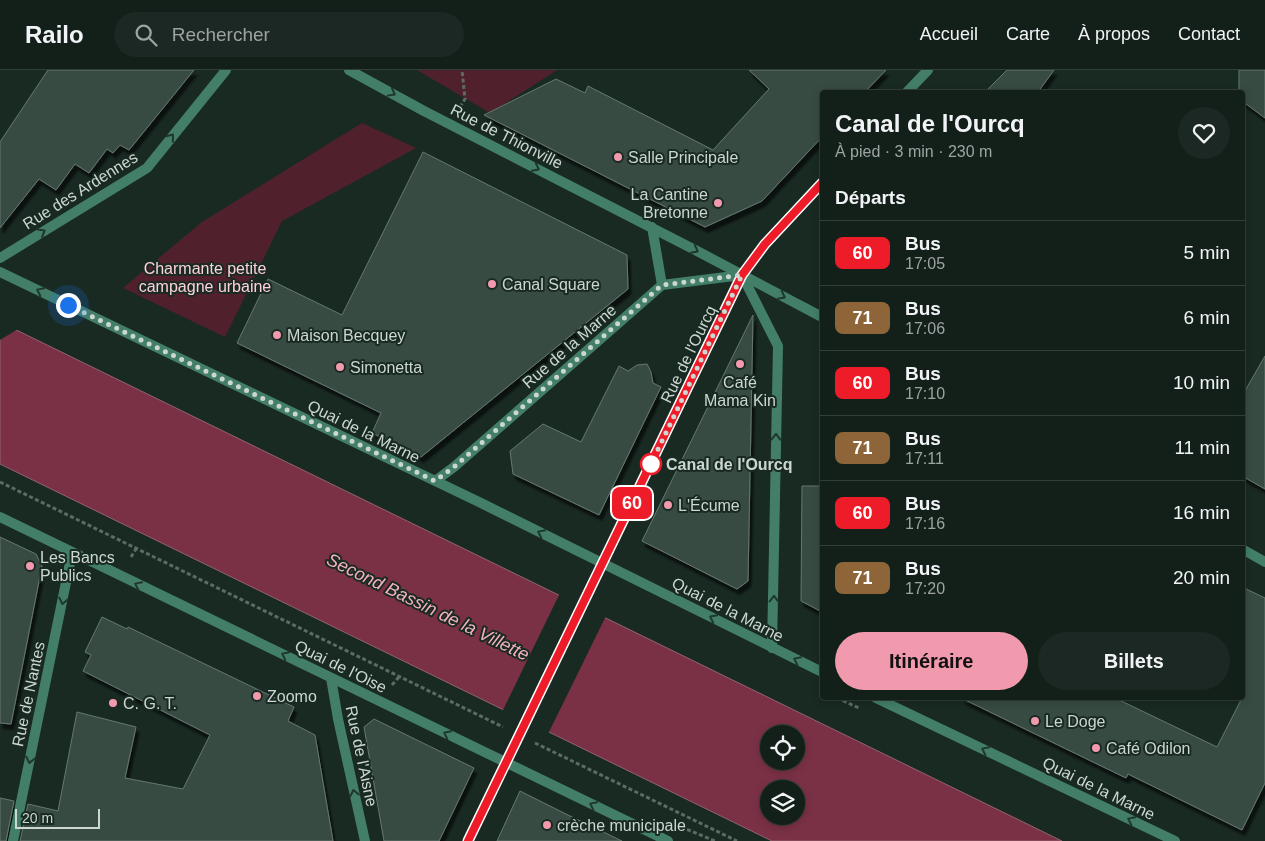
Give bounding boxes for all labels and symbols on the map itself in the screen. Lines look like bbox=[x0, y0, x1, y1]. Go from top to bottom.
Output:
one-way arrow bbox=[387, 87, 396, 97]
street label: Rue de Thionville bbox=[448, 101, 566, 172]
one-way arrow bbox=[166, 134, 175, 143]
street label: Rue des Ardennes bbox=[20, 148, 141, 233]
place label: Salle Principale bbox=[628, 149, 738, 166]
marker: Salle Principale bbox=[612, 151, 624, 163]
one-way arrow bbox=[531, 162, 540, 172]
place label: La Cantine Bretonne bbox=[631, 186, 708, 221]
marker: La Cantine Bretonne bbox=[712, 197, 724, 209]
one-way arrow bbox=[36, 229, 45, 239]
one-way arrow bbox=[690, 243, 699, 253]
park label: Charmante petite campagne urbaine bbox=[139, 260, 271, 295]
place label: Canal Square bbox=[502, 276, 600, 293]
marker: Canal Square bbox=[486, 278, 498, 290]
one-way arrow bbox=[36, 287, 45, 297]
one-way arrow bbox=[777, 290, 786, 300]
your location bbox=[56, 293, 81, 318]
street label: Rue de la Marne bbox=[519, 301, 620, 392]
street label: Rue de l'Ourcq bbox=[658, 303, 719, 406]
place label: Maison Becquey bbox=[287, 327, 405, 344]
marker: Maison Becquey bbox=[271, 329, 283, 341]
marker: Café Mama Kin bbox=[734, 358, 746, 370]
place label: Simonetta bbox=[350, 359, 422, 376]
marker: Simonetta bbox=[334, 361, 346, 373]
place label: Café Mama Kin bbox=[704, 374, 776, 409]
street label: Quai de la Marne bbox=[305, 397, 423, 466]
one-way arrow bbox=[771, 432, 782, 440]
marker: Canal de l'Ourcq bbox=[640, 453, 662, 475]
place label: Canal de l'Ourcq bbox=[666, 456, 793, 473]
line badge: 60 bbox=[610, 487, 654, 519]
place label: L'Écume bbox=[678, 496, 740, 514]
marker: L'Écume bbox=[662, 499, 674, 511]
one-way arrow bbox=[538, 529, 547, 539]
place label: Les Bancs Publics bbox=[40, 549, 115, 584]
water label: Second Bassin de la Villette bbox=[323, 549, 533, 665]
marker: Les Bancs Publics bbox=[24, 560, 36, 572]
street label: Quai de la Marne bbox=[669, 574, 786, 645]
one-way arrow bbox=[135, 581, 144, 591]
one-way arrow bbox=[769, 595, 779, 602]
one-way arrow bbox=[58, 597, 68, 605]
one-way arrow bbox=[709, 614, 718, 624]
street label: Quai de l'Oise bbox=[292, 637, 390, 696]
street label: Rue de Nantes bbox=[9, 640, 48, 748]
one-way arrow bbox=[281, 651, 290, 662]
one-way arrow bbox=[793, 656, 802, 666]
place label: Zoomo bbox=[267, 688, 317, 705]
marker: Zoomo bbox=[251, 690, 263, 702]
place label: C. G. T. bbox=[123, 695, 177, 712]
marker: C. G. T. bbox=[107, 697, 119, 709]
street label: Rue de l'Aisne bbox=[343, 704, 381, 808]
place label: Le Doge bbox=[1045, 713, 1106, 730]
marker: Le Doge bbox=[1029, 715, 1041, 727]
one-way arrow bbox=[443, 730, 452, 740]
place label: Café Odilon bbox=[1106, 740, 1191, 757]
marker: Café Odilon bbox=[1090, 742, 1102, 754]
one-way arrow bbox=[981, 746, 990, 756]
street label: Quai de la Marne bbox=[1040, 754, 1158, 823]
one-way arrow bbox=[25, 756, 35, 765]
one-way arrow bbox=[350, 789, 360, 798]
one-way arrow bbox=[589, 801, 598, 811]
scale bar bbox=[15, 806, 100, 829]
one-way arrow bbox=[1127, 816, 1136, 826]
place label: crèche municipale bbox=[557, 817, 686, 834]
marker: crèche municipale bbox=[541, 819, 553, 831]

